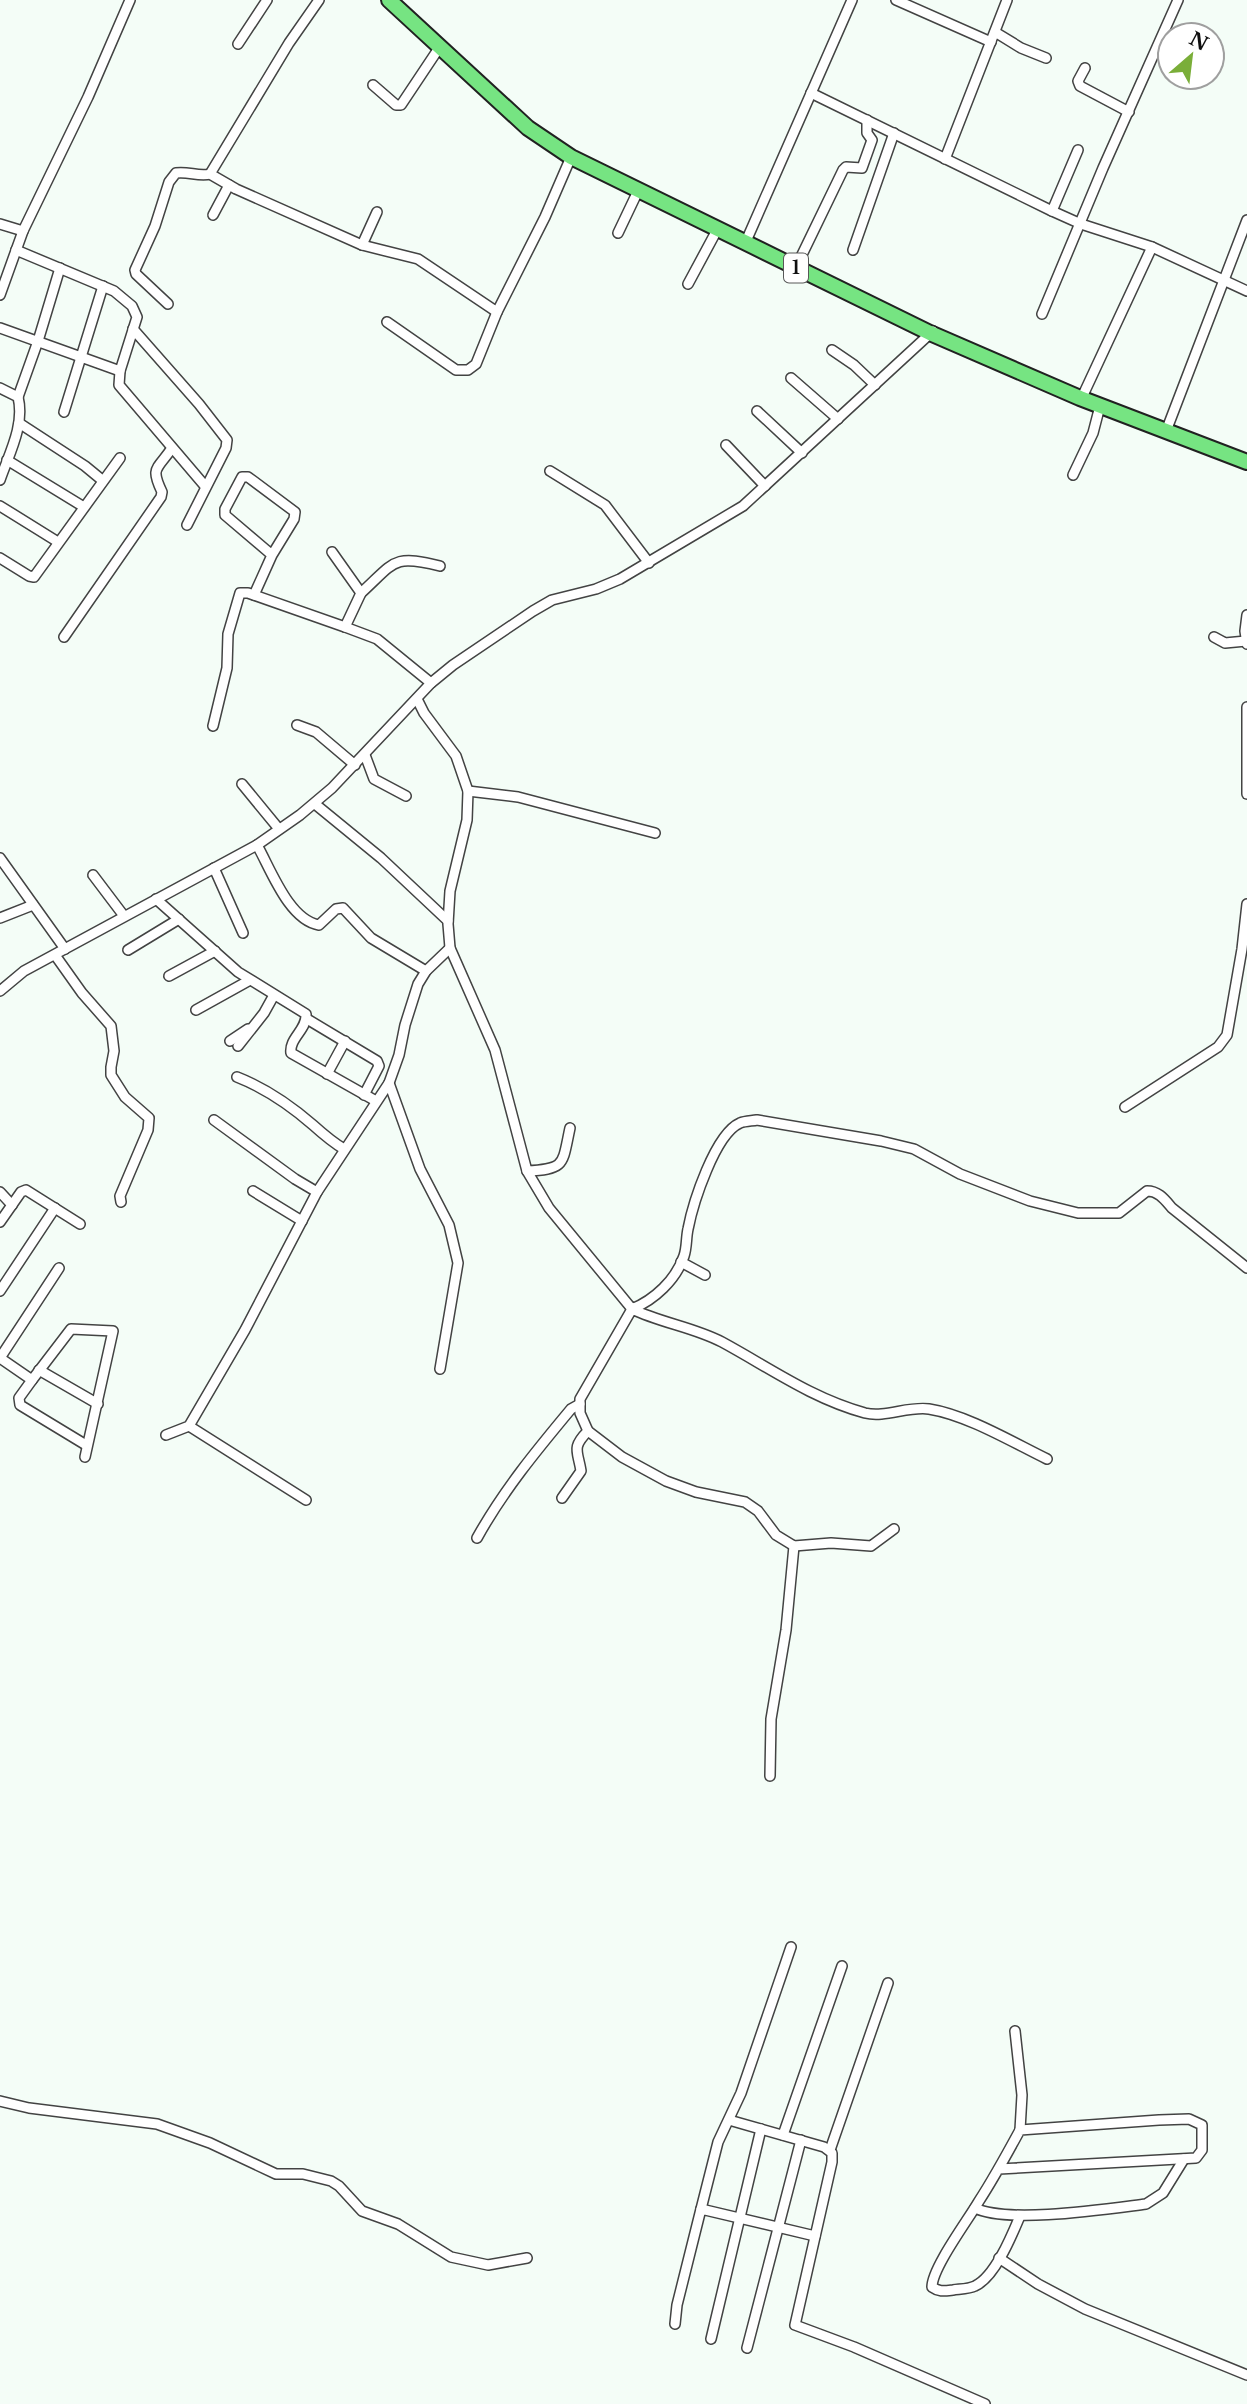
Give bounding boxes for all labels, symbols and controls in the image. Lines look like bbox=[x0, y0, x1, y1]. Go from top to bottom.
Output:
north arrow bbox=[1156, 21, 1226, 91]
text: N bbox=[1185, 27, 1212, 56]
road number: 1 bbox=[784, 254, 808, 282]

